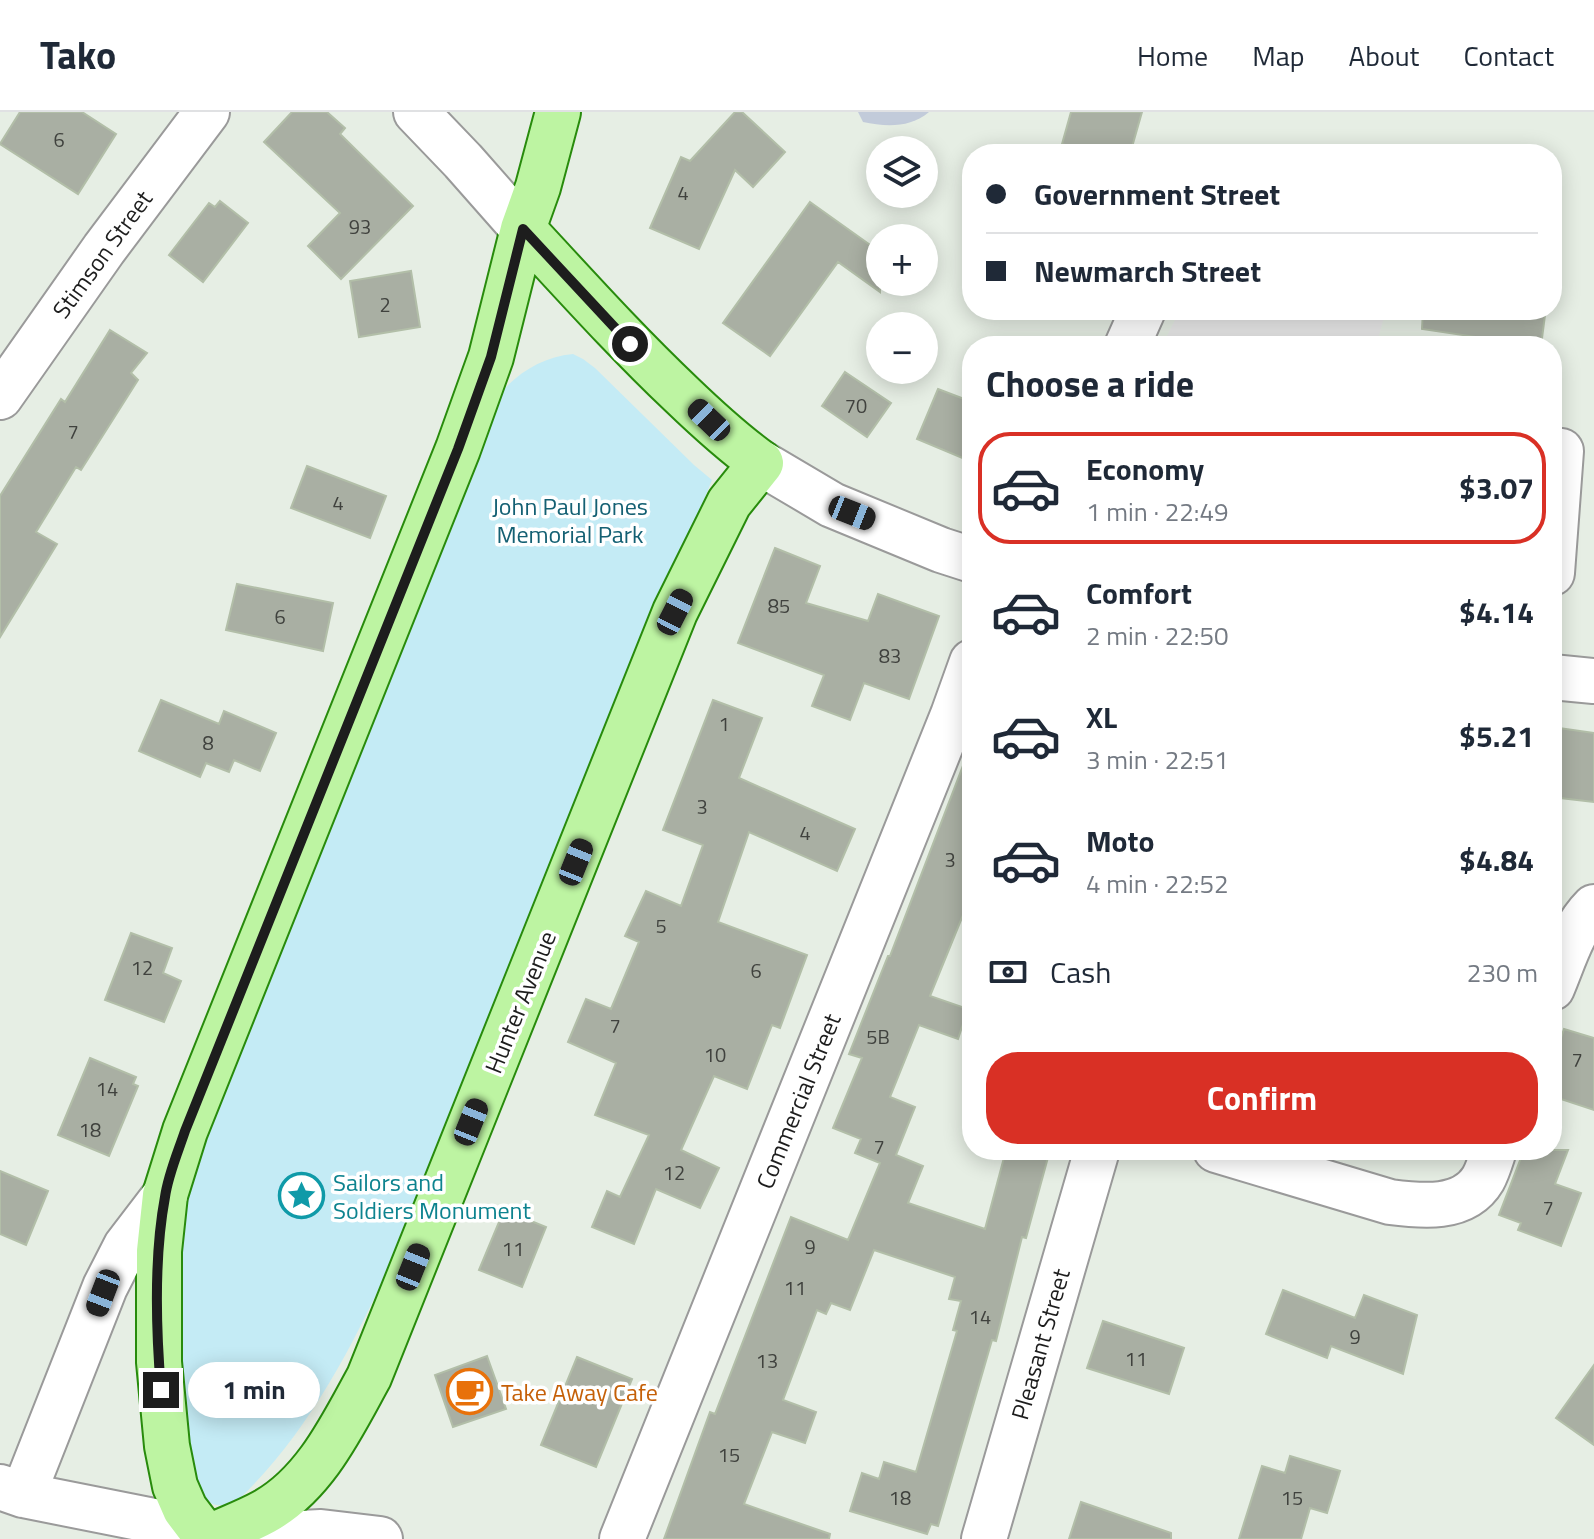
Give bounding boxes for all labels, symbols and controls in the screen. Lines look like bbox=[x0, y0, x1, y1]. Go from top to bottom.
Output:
text: Tako bbox=[40, 26, 116, 84]
text: Home bbox=[1137, 34, 1208, 77]
text: Map bbox=[1252, 34, 1305, 77]
text: About bbox=[1349, 34, 1419, 77]
text: Contact bbox=[1463, 34, 1554, 77]
house number: 6 bbox=[53, 124, 65, 155]
map controls bbox=[866, 136, 938, 384]
button: layers bbox=[866, 136, 938, 208]
text: Government Street bbox=[1034, 171, 1280, 217]
house number: 4 bbox=[677, 177, 689, 208]
street label: Stimson Street bbox=[43, 182, 161, 325]
house number: 93 bbox=[349, 211, 371, 242]
button: + bbox=[866, 224, 938, 296]
text: Newmarch Street bbox=[1034, 248, 1261, 294]
house number: 2 bbox=[379, 289, 391, 320]
button: − bbox=[866, 312, 938, 384]
route start bbox=[612, 326, 648, 362]
text: Choose a ride bbox=[986, 356, 1194, 411]
house number: 70 bbox=[845, 390, 867, 421]
car bbox=[683, 395, 735, 445]
house number: 7 bbox=[67, 416, 79, 447]
text: Economy bbox=[1086, 446, 1204, 492]
icon: car bbox=[990, 452, 1062, 524]
text: $3.07 bbox=[1459, 465, 1534, 511]
house number: 4 bbox=[332, 487, 344, 518]
park label: John Paul Jones Memorial Park bbox=[492, 488, 648, 552]
text: 1 min · 22:49 bbox=[1086, 492, 1229, 531]
car bbox=[825, 493, 879, 533]
text: Comfort bbox=[1086, 570, 1192, 616]
icon: car bbox=[990, 576, 1062, 648]
car bbox=[653, 585, 697, 639]
text: $4.14 bbox=[1459, 589, 1534, 635]
house number: 85 bbox=[768, 590, 790, 621]
house number: 6 bbox=[274, 601, 286, 632]
text: 2 min · 22:50 bbox=[1086, 616, 1229, 655]
house number: 83 bbox=[879, 640, 901, 671]
text: XL bbox=[1086, 694, 1117, 740]
icon: car bbox=[990, 700, 1062, 772]
house number: 1 bbox=[718, 708, 730, 739]
text: $5.21 bbox=[1459, 713, 1534, 759]
house number: 8 bbox=[202, 727, 214, 758]
text: 3 min · 22:51 bbox=[1086, 740, 1229, 779]
house number: 3 bbox=[696, 791, 708, 822]
house number: 4 bbox=[799, 817, 811, 848]
text: Moto bbox=[1086, 818, 1154, 864]
icon: car bbox=[990, 824, 1062, 896]
car bbox=[556, 835, 596, 889]
text: $4.84 bbox=[1459, 837, 1534, 883]
house number: 3 bbox=[944, 844, 956, 875]
text: 4 min · 22:52 bbox=[1086, 864, 1229, 903]
house number: 5 bbox=[655, 910, 667, 941]
street label: Hunter Avenue bbox=[475, 925, 565, 1079]
text: Cash bbox=[1050, 949, 1111, 995]
icon: cash bbox=[986, 950, 1030, 994]
house number: 12 bbox=[131, 952, 153, 983]
text: 230 m bbox=[1467, 953, 1538, 992]
house number: 6 bbox=[750, 955, 762, 986]
street label: Commercial Street bbox=[746, 1007, 850, 1194]
house number: 7 bbox=[609, 1010, 621, 1041]
house number: 5B bbox=[866, 1021, 890, 1052]
house number: 10 bbox=[704, 1039, 726, 1070]
house number: 7 bbox=[1571, 1044, 1583, 1075]
button: Confirm bbox=[986, 1052, 1538, 1144]
house number: 14 bbox=[96, 1073, 118, 1104]
car bbox=[451, 1095, 491, 1149]
house number: 18 bbox=[79, 1114, 101, 1145]
house number: 7 bbox=[873, 1131, 885, 1162]
house number: 12 bbox=[663, 1157, 685, 1188]
place label: Sailors and Soldiers Monument bbox=[333, 1164, 531, 1228]
place icon: Sailors and Soldiers Monument bbox=[278, 1172, 326, 1220]
house number: 7 bbox=[1542, 1192, 1554, 1223]
house number: 9 bbox=[804, 1231, 816, 1262]
house number: 11 bbox=[502, 1233, 524, 1264]
car bbox=[393, 1240, 433, 1294]
street label: Pleasant Street bbox=[1001, 1264, 1079, 1424]
car bbox=[83, 1266, 123, 1320]
house number: 11 bbox=[784, 1272, 806, 1303]
house number: 14 bbox=[969, 1301, 991, 1332]
house number: 9 bbox=[1349, 1321, 1361, 1352]
house number: 11 bbox=[1125, 1343, 1147, 1374]
house number: 13 bbox=[756, 1345, 778, 1376]
callout: 1 min bbox=[189, 1362, 321, 1418]
cafe icon: Take Away Cafe bbox=[446, 1368, 494, 1416]
text: 1 min bbox=[222, 1370, 286, 1409]
route end bbox=[143, 1372, 179, 1408]
place label: Take Away Cafe bbox=[501, 1374, 658, 1410]
house number: 15 bbox=[718, 1439, 740, 1470]
house number: 18 bbox=[889, 1482, 911, 1513]
house number: 15 bbox=[1281, 1482, 1303, 1513]

